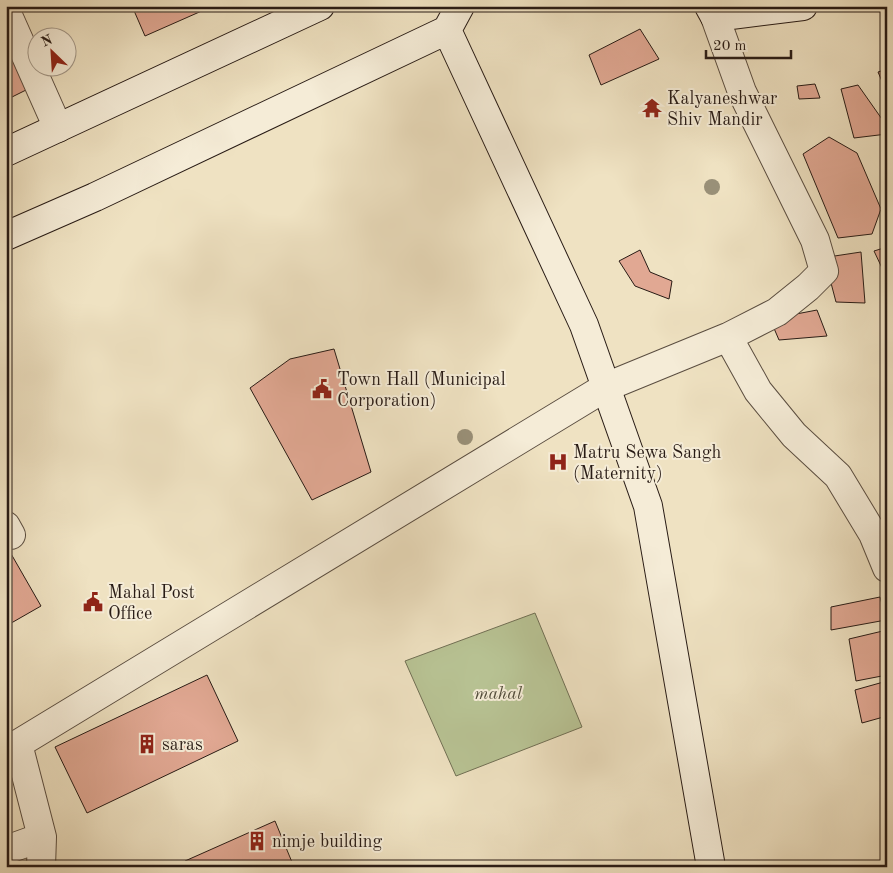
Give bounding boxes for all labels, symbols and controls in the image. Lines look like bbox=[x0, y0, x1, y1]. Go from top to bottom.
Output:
north arrow bbox=[28, 28, 78, 78]
scale bar bbox=[706, 28, 790, 60]
text: N bbox=[39, 32, 55, 50]
text: 20 m bbox=[713, 39, 747, 54]
place label: Kalyaneshwar Shiv Mandir bbox=[667, 90, 778, 129]
temple icon: Kalyaneshwar Shiv Mandir bbox=[641, 97, 663, 119]
place label: Town Hall (Municipal Corporation) bbox=[337, 370, 506, 410]
public building icon: Town Hall (Municipal Corporation) bbox=[311, 378, 333, 400]
place label: Matru Sewa Sangh (Maternity) bbox=[573, 444, 722, 483]
hospital icon: Matru Sewa Sangh (Maternity) bbox=[547, 451, 569, 473]
place label: Mahal Post Office bbox=[108, 584, 195, 623]
public building icon: Mahal Post Office bbox=[82, 591, 104, 613]
park label: mahal bbox=[474, 685, 523, 703]
building icon: saras bbox=[136, 733, 158, 755]
place label: saras bbox=[162, 736, 203, 754]
building icon: nimje building bbox=[246, 830, 268, 852]
place label: nimje building bbox=[272, 833, 382, 851]

